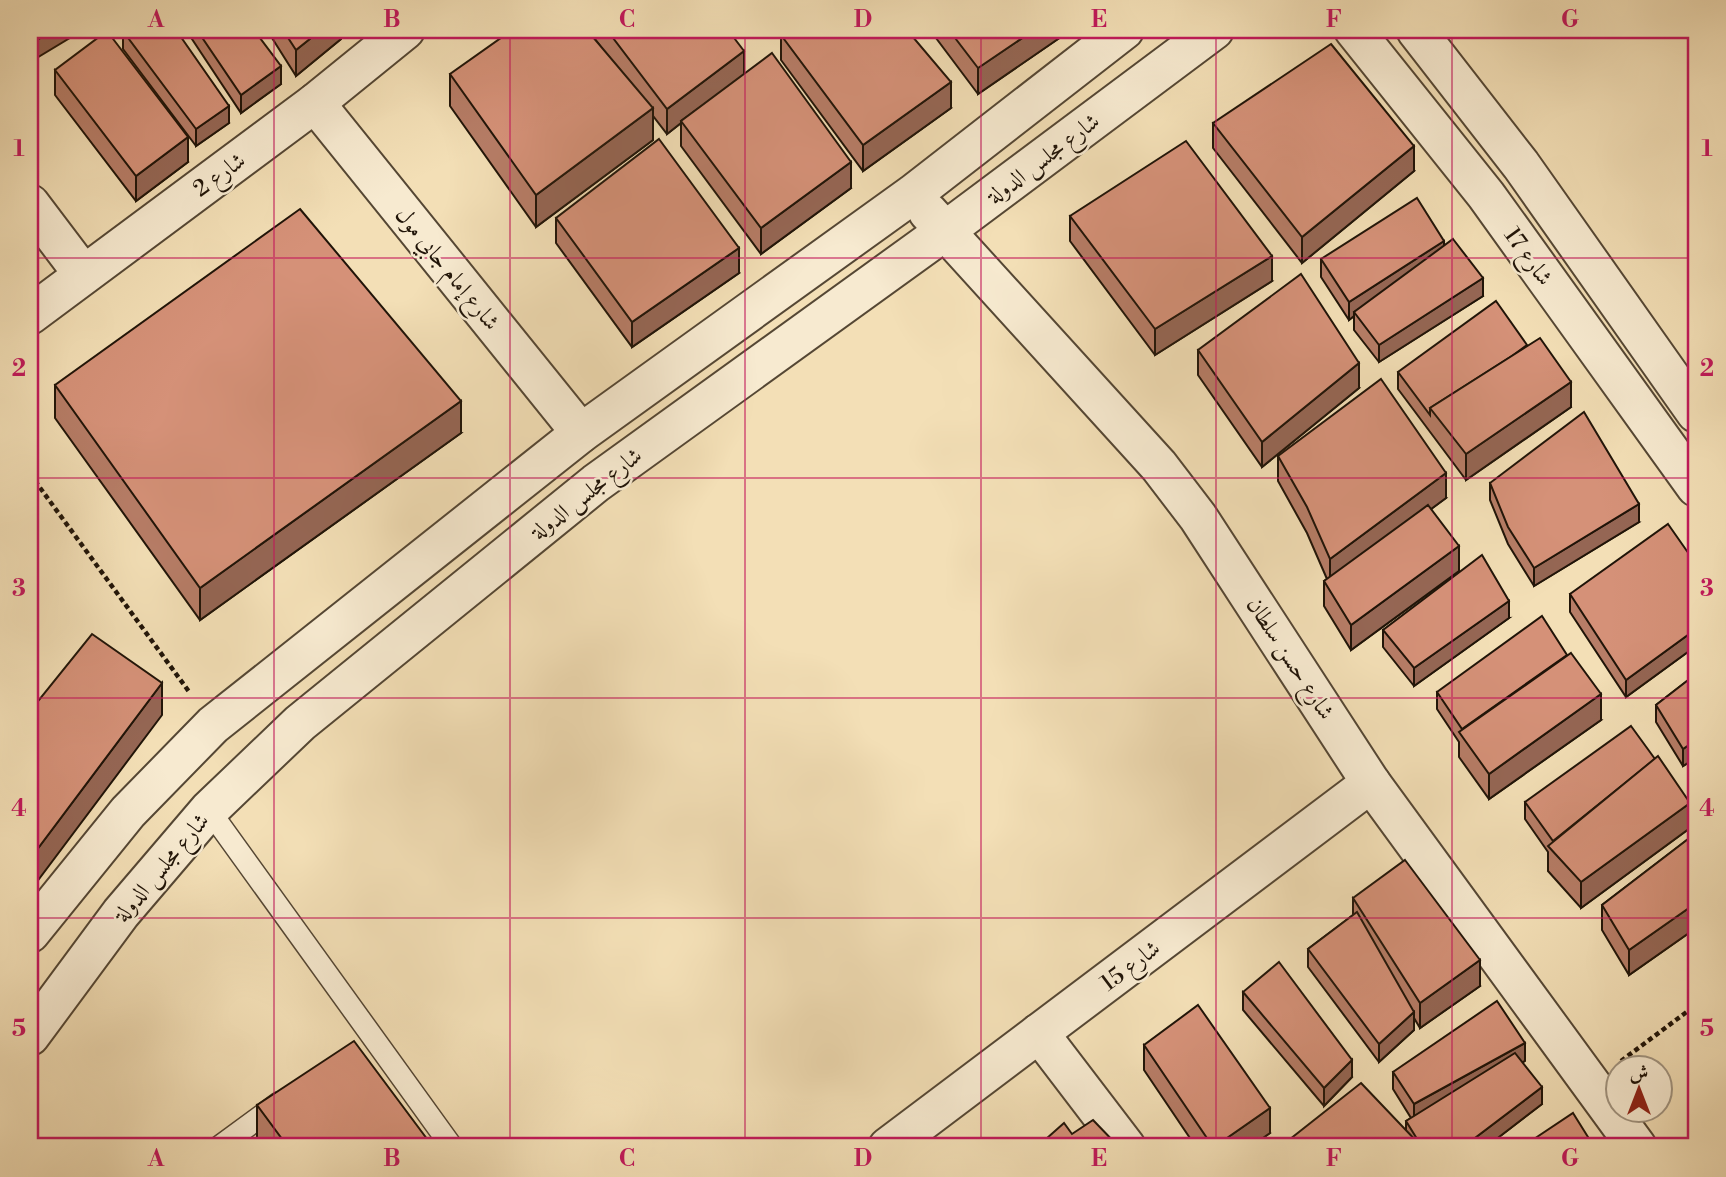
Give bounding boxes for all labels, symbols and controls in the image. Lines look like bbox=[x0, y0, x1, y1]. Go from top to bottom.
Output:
text: A bbox=[147, 6, 165, 34]
text: B bbox=[383, 6, 401, 34]
text: C bbox=[619, 6, 635, 34]
text: D bbox=[854, 6, 872, 34]
text: E bbox=[1091, 6, 1107, 34]
text: F bbox=[1326, 6, 1342, 34]
text: G bbox=[1561, 6, 1579, 34]
street label: شارع مجلس الدولة bbox=[981, 107, 1108, 215]
text: 1 bbox=[13, 135, 25, 163]
text: 1 bbox=[1701, 135, 1713, 163]
street label: شارع 2 bbox=[188, 146, 254, 207]
street label: شارع إمام جابي مول bbox=[385, 201, 505, 339]
street label: شارع 17 bbox=[1494, 222, 1559, 294]
text: 2 bbox=[12, 355, 26, 383]
text: 2 bbox=[1700, 355, 1714, 383]
street label: شارع مجلس الدولة bbox=[524, 442, 651, 551]
text: 3 bbox=[12, 575, 26, 603]
text: 3 bbox=[1700, 575, 1714, 603]
street label: شارع حسن سلطان bbox=[1236, 592, 1340, 728]
text: 4 bbox=[11, 795, 27, 823]
text: 4 bbox=[1699, 795, 1715, 823]
street label: شارع مجلس الدولة bbox=[107, 807, 219, 932]
street label: شارع 15 bbox=[1095, 934, 1169, 1001]
text: 5 bbox=[12, 1015, 26, 1043]
text: 5 bbox=[1700, 1015, 1714, 1043]
north arrow bbox=[1604, 1054, 1674, 1124]
text: ش bbox=[1630, 1061, 1648, 1085]
text: A bbox=[147, 1145, 165, 1173]
text: B bbox=[383, 1145, 401, 1173]
text: C bbox=[619, 1145, 635, 1173]
text: D bbox=[854, 1145, 872, 1173]
text: E bbox=[1091, 1145, 1107, 1173]
text: F bbox=[1326, 1145, 1342, 1173]
text: G bbox=[1561, 1145, 1579, 1173]

